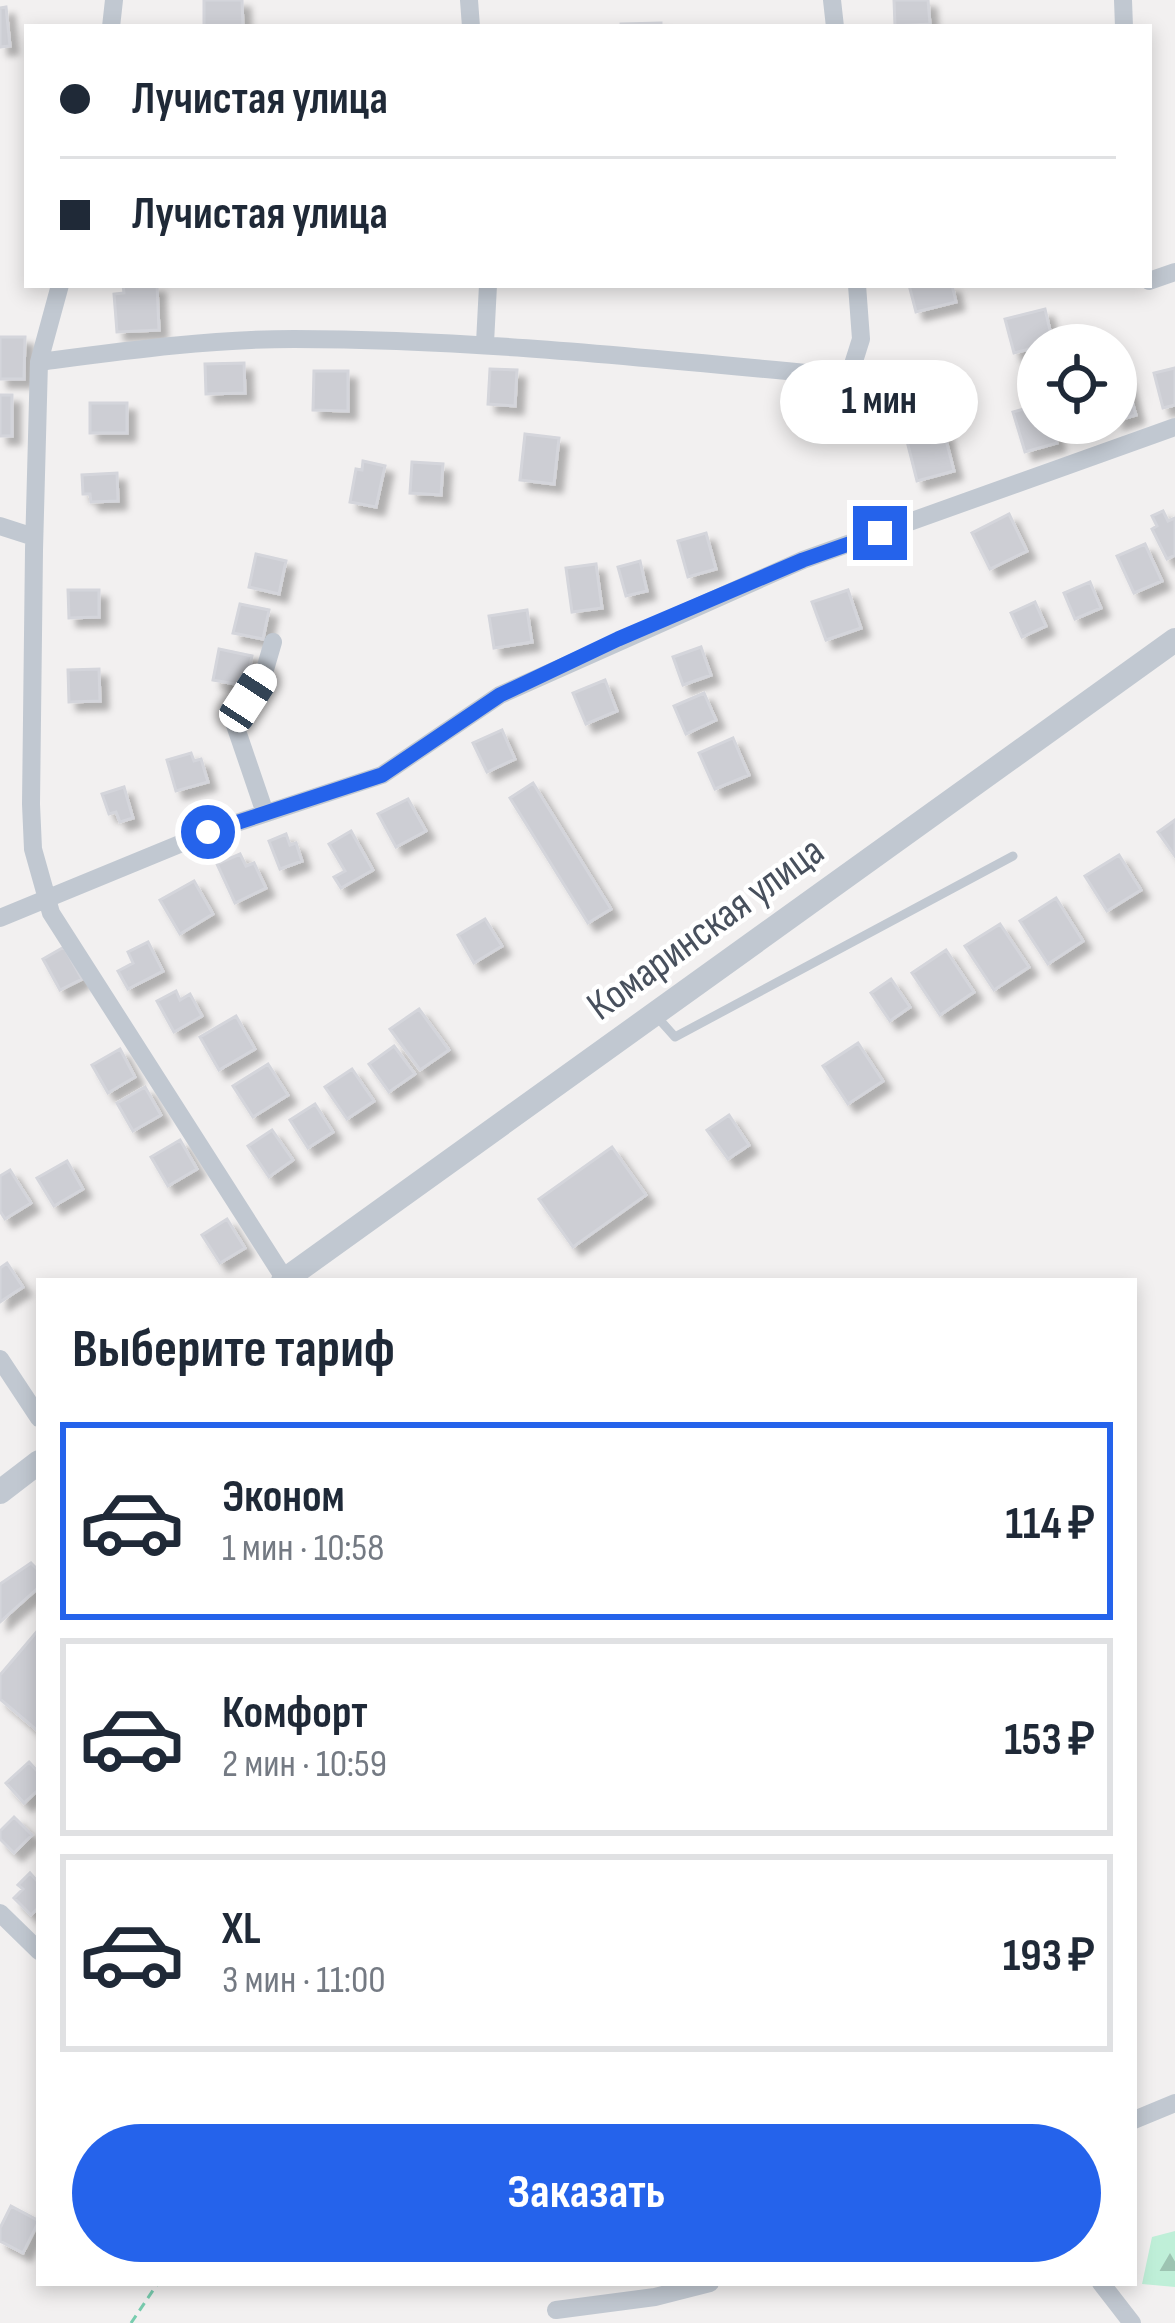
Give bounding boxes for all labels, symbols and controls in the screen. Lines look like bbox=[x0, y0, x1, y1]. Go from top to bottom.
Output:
text: Лучистая улица bbox=[132, 72, 388, 127]
text: Лучистая улица bbox=[132, 187, 388, 242]
map controls bbox=[1017, 324, 1137, 444]
button: locate bbox=[1017, 324, 1137, 444]
callout: 1 мин bbox=[781, 359, 979, 443]
text: 1 мин bbox=[841, 378, 917, 425]
route end bbox=[853, 506, 907, 560]
car bbox=[213, 658, 283, 738]
route start bbox=[181, 805, 235, 859]
street label: Комаринская улица bbox=[578, 826, 834, 1032]
text: Выберите тариф bbox=[72, 1317, 395, 1382]
icon: car bbox=[78, 1467, 186, 1575]
text: Эконом bbox=[222, 1470, 345, 1525]
text: 114 ₽ bbox=[1005, 1497, 1095, 1552]
text: 1 мин · 10:58 bbox=[222, 1525, 384, 1572]
icon: car bbox=[78, 1683, 186, 1791]
text: Комфорт bbox=[222, 1686, 368, 1741]
text: 153 ₽ bbox=[1004, 1713, 1095, 1768]
text: 2 мин · 10:59 bbox=[222, 1741, 387, 1788]
icon: car bbox=[78, 1899, 186, 2007]
text: XL bbox=[222, 1902, 261, 1957]
text: 193 ₽ bbox=[1003, 1929, 1095, 1984]
text: 3 мин · 11:00 bbox=[222, 1957, 386, 2004]
button: Заказать bbox=[72, 2124, 1101, 2262]

